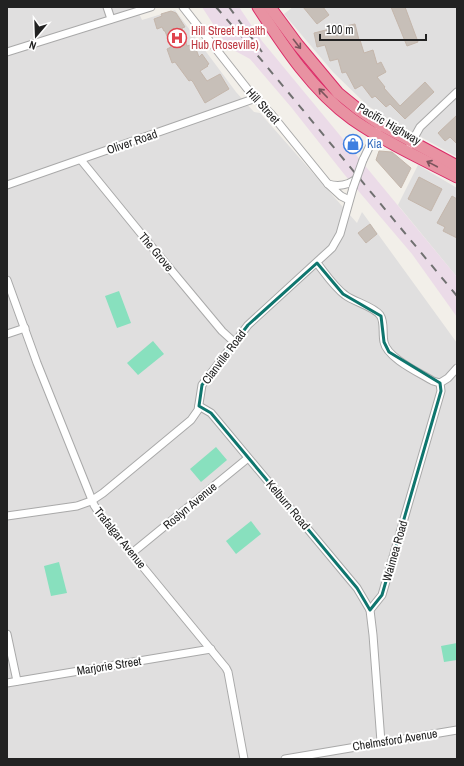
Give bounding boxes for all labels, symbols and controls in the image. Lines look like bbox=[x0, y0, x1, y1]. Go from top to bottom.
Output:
north arrow bbox=[16, 16, 56, 56]
scale bar bbox=[320, 16, 426, 42]
text: 100 m bbox=[326, 22, 353, 38]
place label: Hill Street Health Hub (Roseville) bbox=[191, 23, 265, 53]
hospital icon: Hill Street Health Hub (Roseville) bbox=[166, 27, 188, 49]
text: N bbox=[27, 38, 38, 53]
one-way arrow bbox=[293, 39, 301, 50]
street label: Hill Street bbox=[243, 85, 284, 128]
one-way arrow bbox=[318, 88, 328, 98]
street label: Pacific Highway bbox=[354, 99, 424, 149]
street label: Oliver Road bbox=[105, 126, 159, 158]
shop icon: Kia bbox=[342, 133, 364, 155]
place label: Kia bbox=[367, 136, 382, 152]
one-way arrow bbox=[426, 159, 438, 167]
street label: The Grove bbox=[135, 229, 177, 275]
street label: Clanville Road bbox=[198, 327, 250, 387]
street label: Kelburn Road bbox=[263, 477, 313, 533]
street label: Roslyn Avenue bbox=[160, 479, 220, 533]
street label: Trafalgar Avenue bbox=[90, 504, 150, 572]
street label: Waimea Road bbox=[379, 519, 411, 583]
street label: Marjorie Street bbox=[76, 653, 143, 679]
street label: Chelmsford Avenue bbox=[351, 725, 439, 755]

